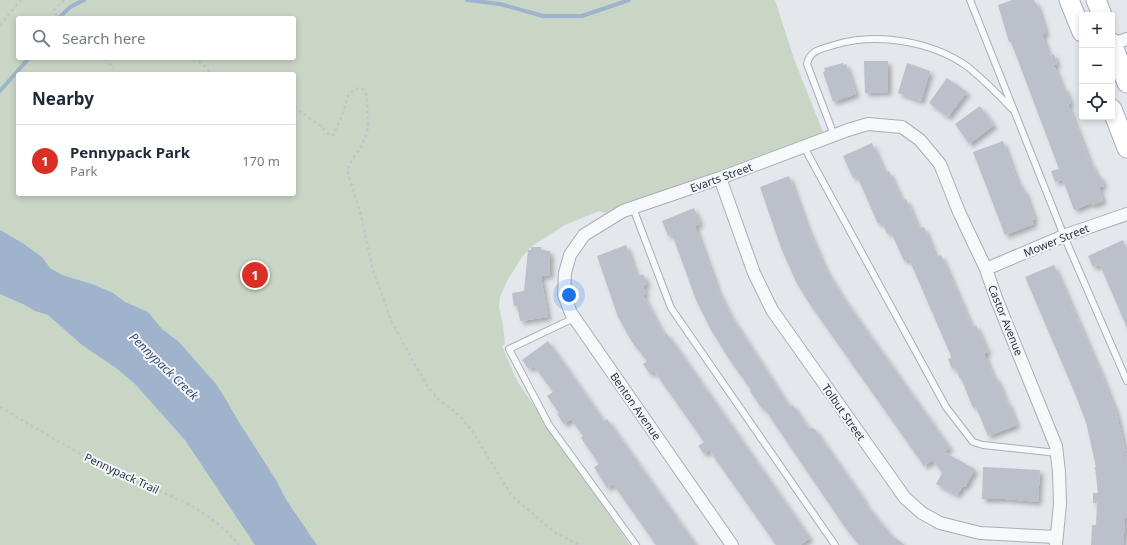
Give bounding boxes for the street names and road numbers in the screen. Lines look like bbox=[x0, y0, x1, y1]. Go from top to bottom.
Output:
street label: Evarts Street bbox=[688, 159, 754, 195]
street label: Mower Street bbox=[1021, 220, 1091, 260]
street label: Castor Avenue bbox=[985, 282, 1027, 358]
street label: Benton Avenue bbox=[607, 369, 665, 443]
street label: Tolbut Street bbox=[819, 381, 869, 443]
street label: Pennypack Trail bbox=[82, 449, 162, 497]

